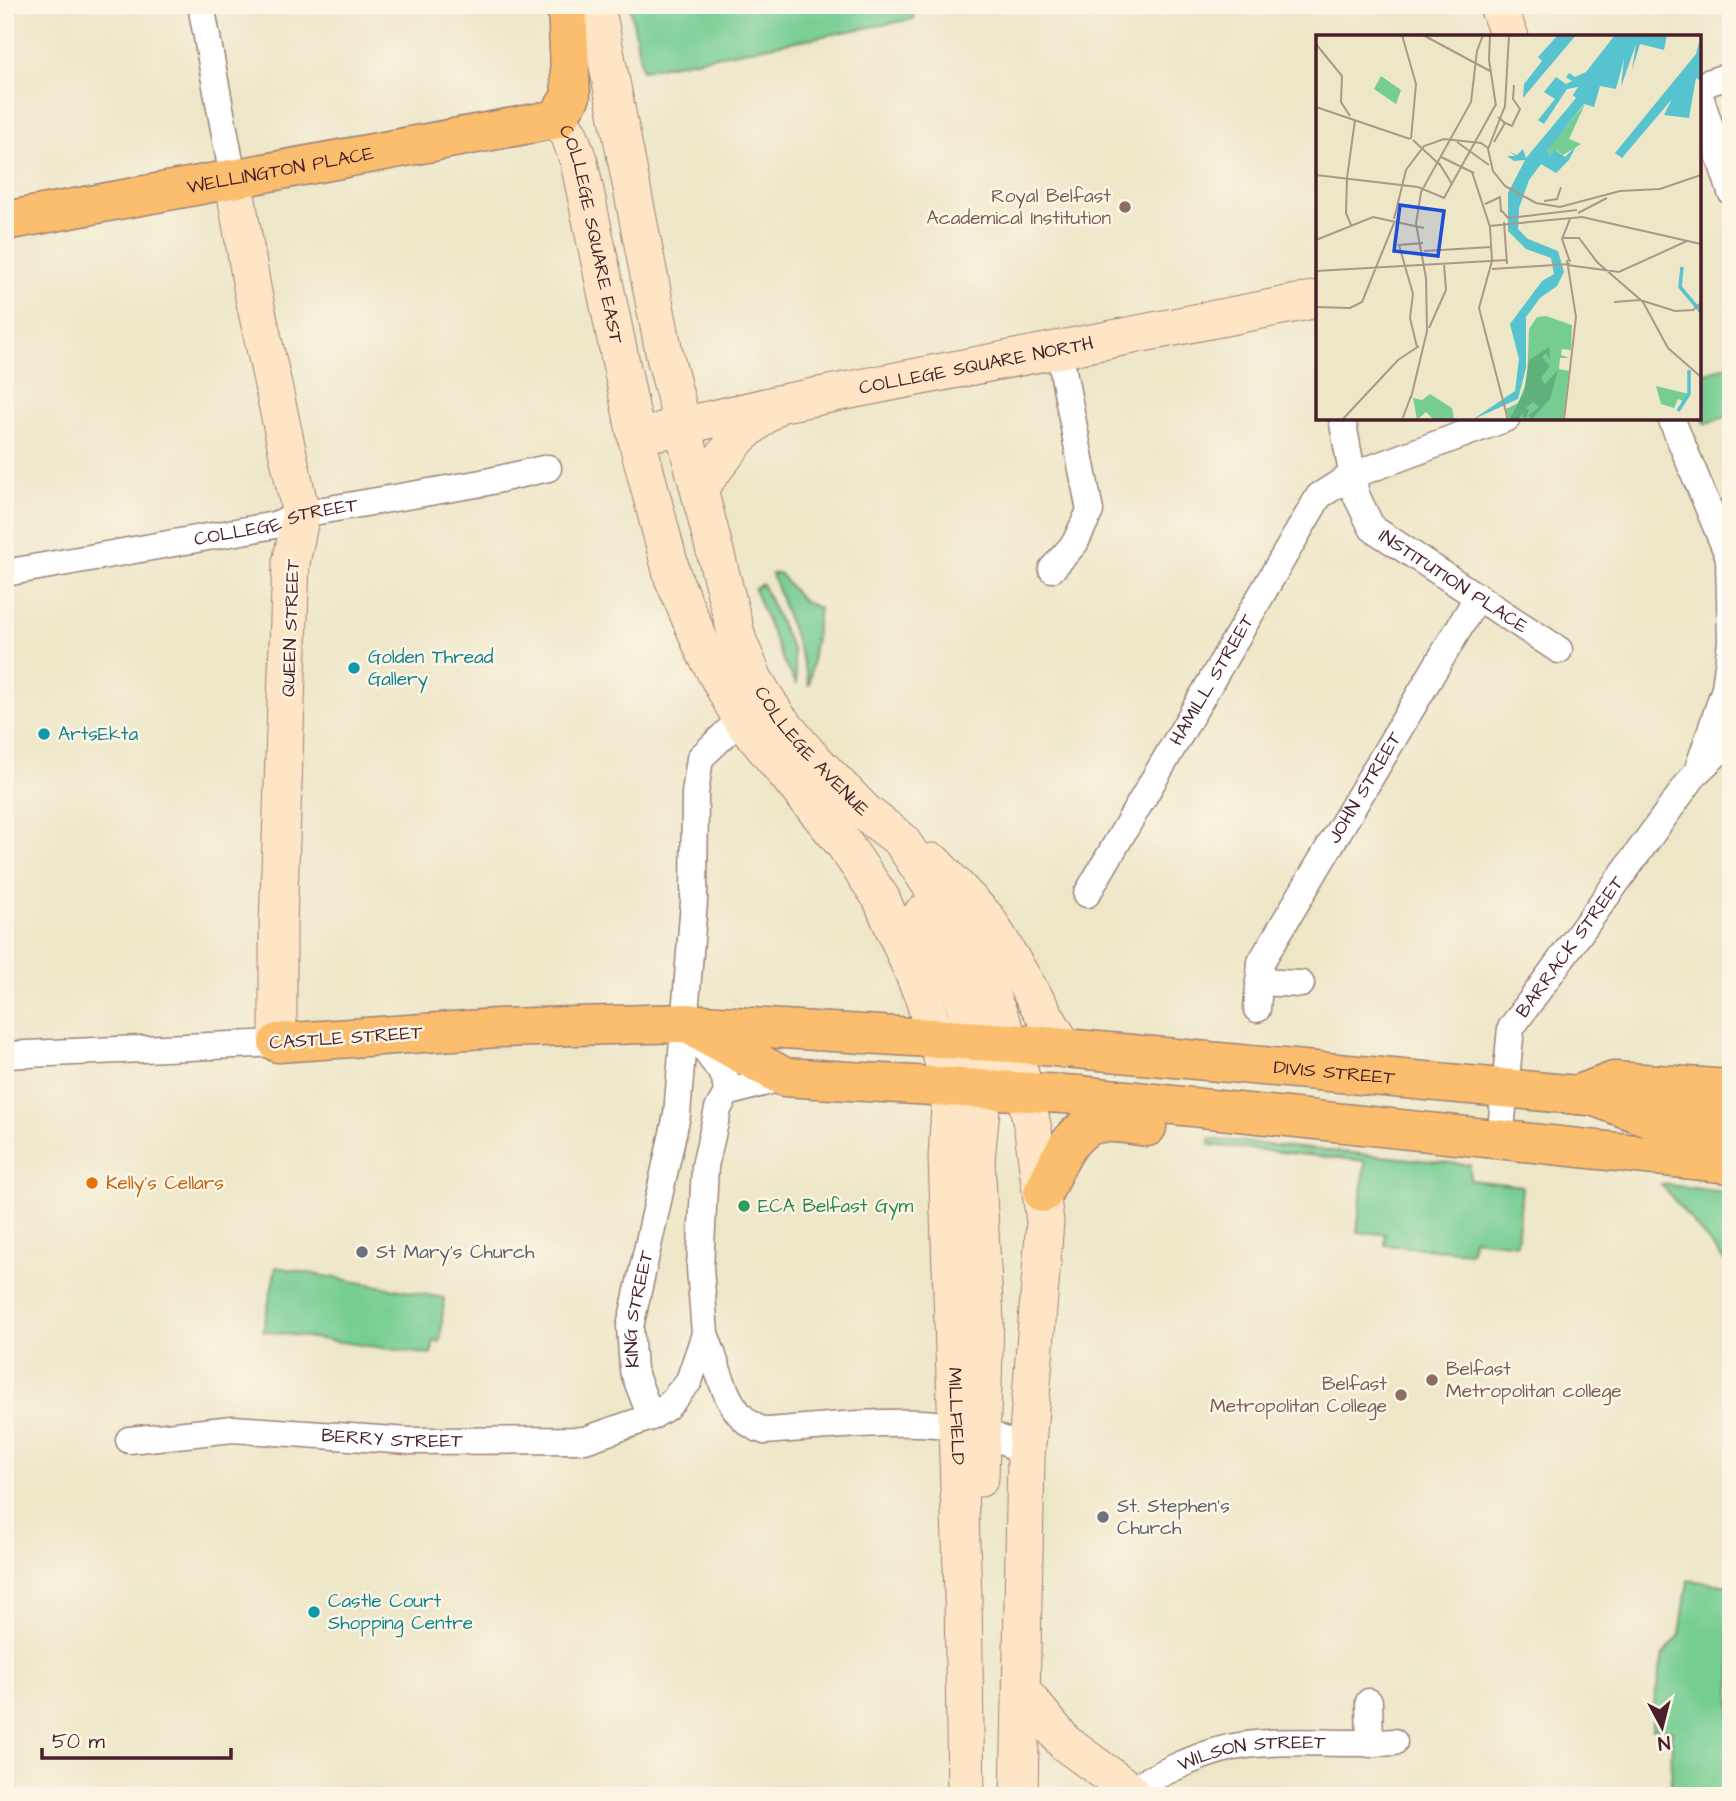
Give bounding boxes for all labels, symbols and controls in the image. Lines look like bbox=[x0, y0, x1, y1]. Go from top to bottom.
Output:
inset map bbox=[1316, 35, 1701, 420]
street label: COLLEGE SQUARE EAST bbox=[553, 118, 630, 346]
street label: WELLINGTON PLACE bbox=[185, 140, 376, 201]
place label: Royal Belfast Academical Institution bbox=[927, 183, 1111, 232]
marker: Royal Belfast Academical Institution bbox=[1117, 199, 1133, 215]
street label: COLLEGE SQUARE NORTH bbox=[857, 329, 1096, 401]
street label: COLLEGE STREET bbox=[192, 491, 360, 553]
street label: INSTITUTION PLACE bbox=[1373, 522, 1533, 640]
street label: QUEEN STREET bbox=[275, 558, 307, 697]
street label: HAMILL STREET bbox=[1163, 609, 1261, 751]
place label: Golden Thread Gallery bbox=[368, 644, 494, 694]
marker: Golden Thread Gallery bbox=[346, 660, 362, 676]
street label: COLLEGE AVENUE bbox=[748, 681, 876, 822]
place label: ArtsEkta bbox=[58, 721, 138, 748]
marker: ArtsEkta bbox=[36, 726, 52, 742]
street label: JOHN STREET bbox=[1321, 726, 1408, 849]
street label: BARRACK STREET bbox=[1509, 870, 1631, 1023]
street label: CASTLE STREET bbox=[268, 1019, 424, 1057]
street label: DIVIS STREET bbox=[1273, 1054, 1396, 1092]
place label: Kelly's Cellars bbox=[106, 1170, 224, 1198]
marker: Kelly's Cellars bbox=[84, 1175, 100, 1191]
place label: ECA Belfast Gym bbox=[758, 1193, 914, 1221]
marker: ECA Belfast Gym bbox=[736, 1198, 752, 1214]
place label: St Mary's Church bbox=[376, 1239, 535, 1267]
marker: St Mary's Church bbox=[354, 1244, 370, 1260]
street label: KING STREET bbox=[617, 1248, 660, 1369]
place label: Belfast Metropolitan college bbox=[1446, 1356, 1621, 1406]
street label: MILLFIELD bbox=[941, 1367, 972, 1466]
place label: Belfast Metropolitan College bbox=[1210, 1371, 1387, 1421]
marker: Belfast Metropolitan college bbox=[1424, 1372, 1440, 1388]
marker: Belfast Metropolitan College bbox=[1393, 1387, 1409, 1403]
street label: BERRY STREET bbox=[321, 1422, 463, 1455]
place label: St. Stephen's Church bbox=[1117, 1493, 1230, 1542]
marker: St. Stephen's Church bbox=[1095, 1509, 1111, 1525]
place label: Castle Court Shopping Centre bbox=[328, 1588, 473, 1638]
marker: Castle Court Shopping Centre bbox=[306, 1604, 322, 1620]
north arrow bbox=[1628, 1692, 1698, 1762]
scale bar bbox=[42, 1717, 231, 1761]
text: 50 m bbox=[52, 1727, 106, 1756]
text: N bbox=[1656, 1728, 1671, 1757]
street label: WILSON STREET bbox=[1173, 1729, 1326, 1778]

